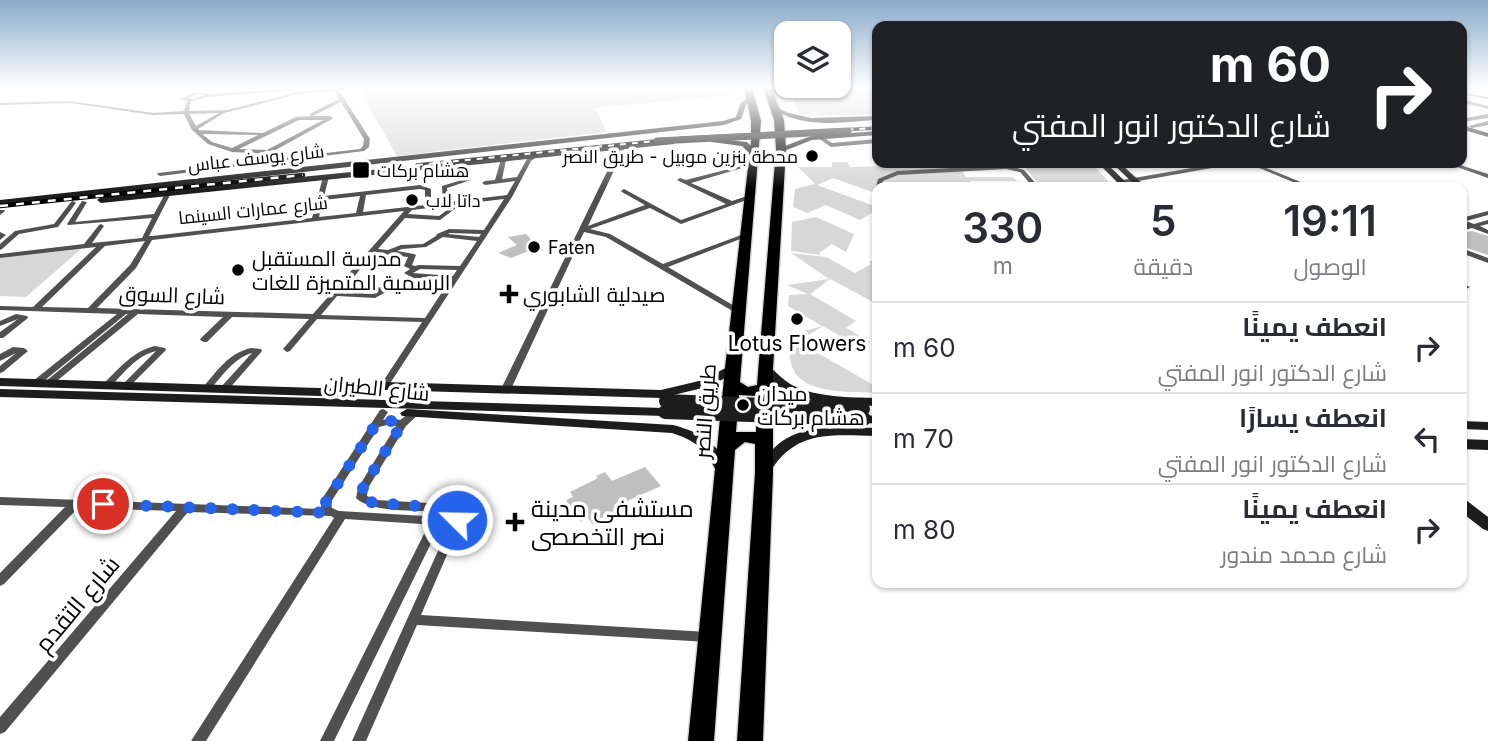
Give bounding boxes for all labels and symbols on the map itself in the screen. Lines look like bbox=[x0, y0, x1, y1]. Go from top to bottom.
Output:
street label: شارع يوسف عباس bbox=[187, 140, 326, 178]
place label: محطة بنزين موبيل - طريق النصر bbox=[562, 146, 798, 169]
marker: محطة بنزين موبيل - طريق النصر bbox=[804, 148, 820, 164]
marker: هشام بركات bbox=[351, 160, 371, 180]
place label: هشام بركات bbox=[377, 160, 469, 183]
place label: داتا لاب bbox=[426, 190, 481, 211]
street label: شارع عمارات السينما bbox=[177, 192, 329, 230]
marker: داتا لاب bbox=[404, 192, 420, 208]
place label: Faten bbox=[548, 237, 595, 258]
marker: Faten bbox=[526, 239, 542, 255]
place label: مدرسة المستقبل الرسمية المتميزة للغات bbox=[252, 246, 450, 295]
marker: مدرسة المستقبل الرسمية المتميزة للغات bbox=[230, 262, 246, 278]
street label: شارع السوق bbox=[118, 281, 226, 311]
place label: صيدلية الشابوري bbox=[523, 282, 665, 311]
marker: صيدلية الشابوري bbox=[501, 286, 517, 302]
marker: Lotus Flowers bbox=[789, 311, 805, 327]
place label: Lotus Flowers bbox=[728, 331, 866, 356]
street label: طريق النصر bbox=[689, 363, 722, 460]
street label: شارع الطيران bbox=[323, 370, 431, 408]
place label: ميدان هشام بركات bbox=[757, 381, 865, 432]
marker: ميدان هشام بركات bbox=[735, 397, 751, 413]
pin bbox=[73, 474, 133, 534]
position arrow bbox=[420, 483, 494, 557]
place label: مستشفى مدينة نصر التخصصى bbox=[531, 494, 694, 551]
marker: مستشفى مدينة نصر التخصصى bbox=[505, 512, 525, 532]
street label: شارع التقدم bbox=[28, 550, 127, 659]

